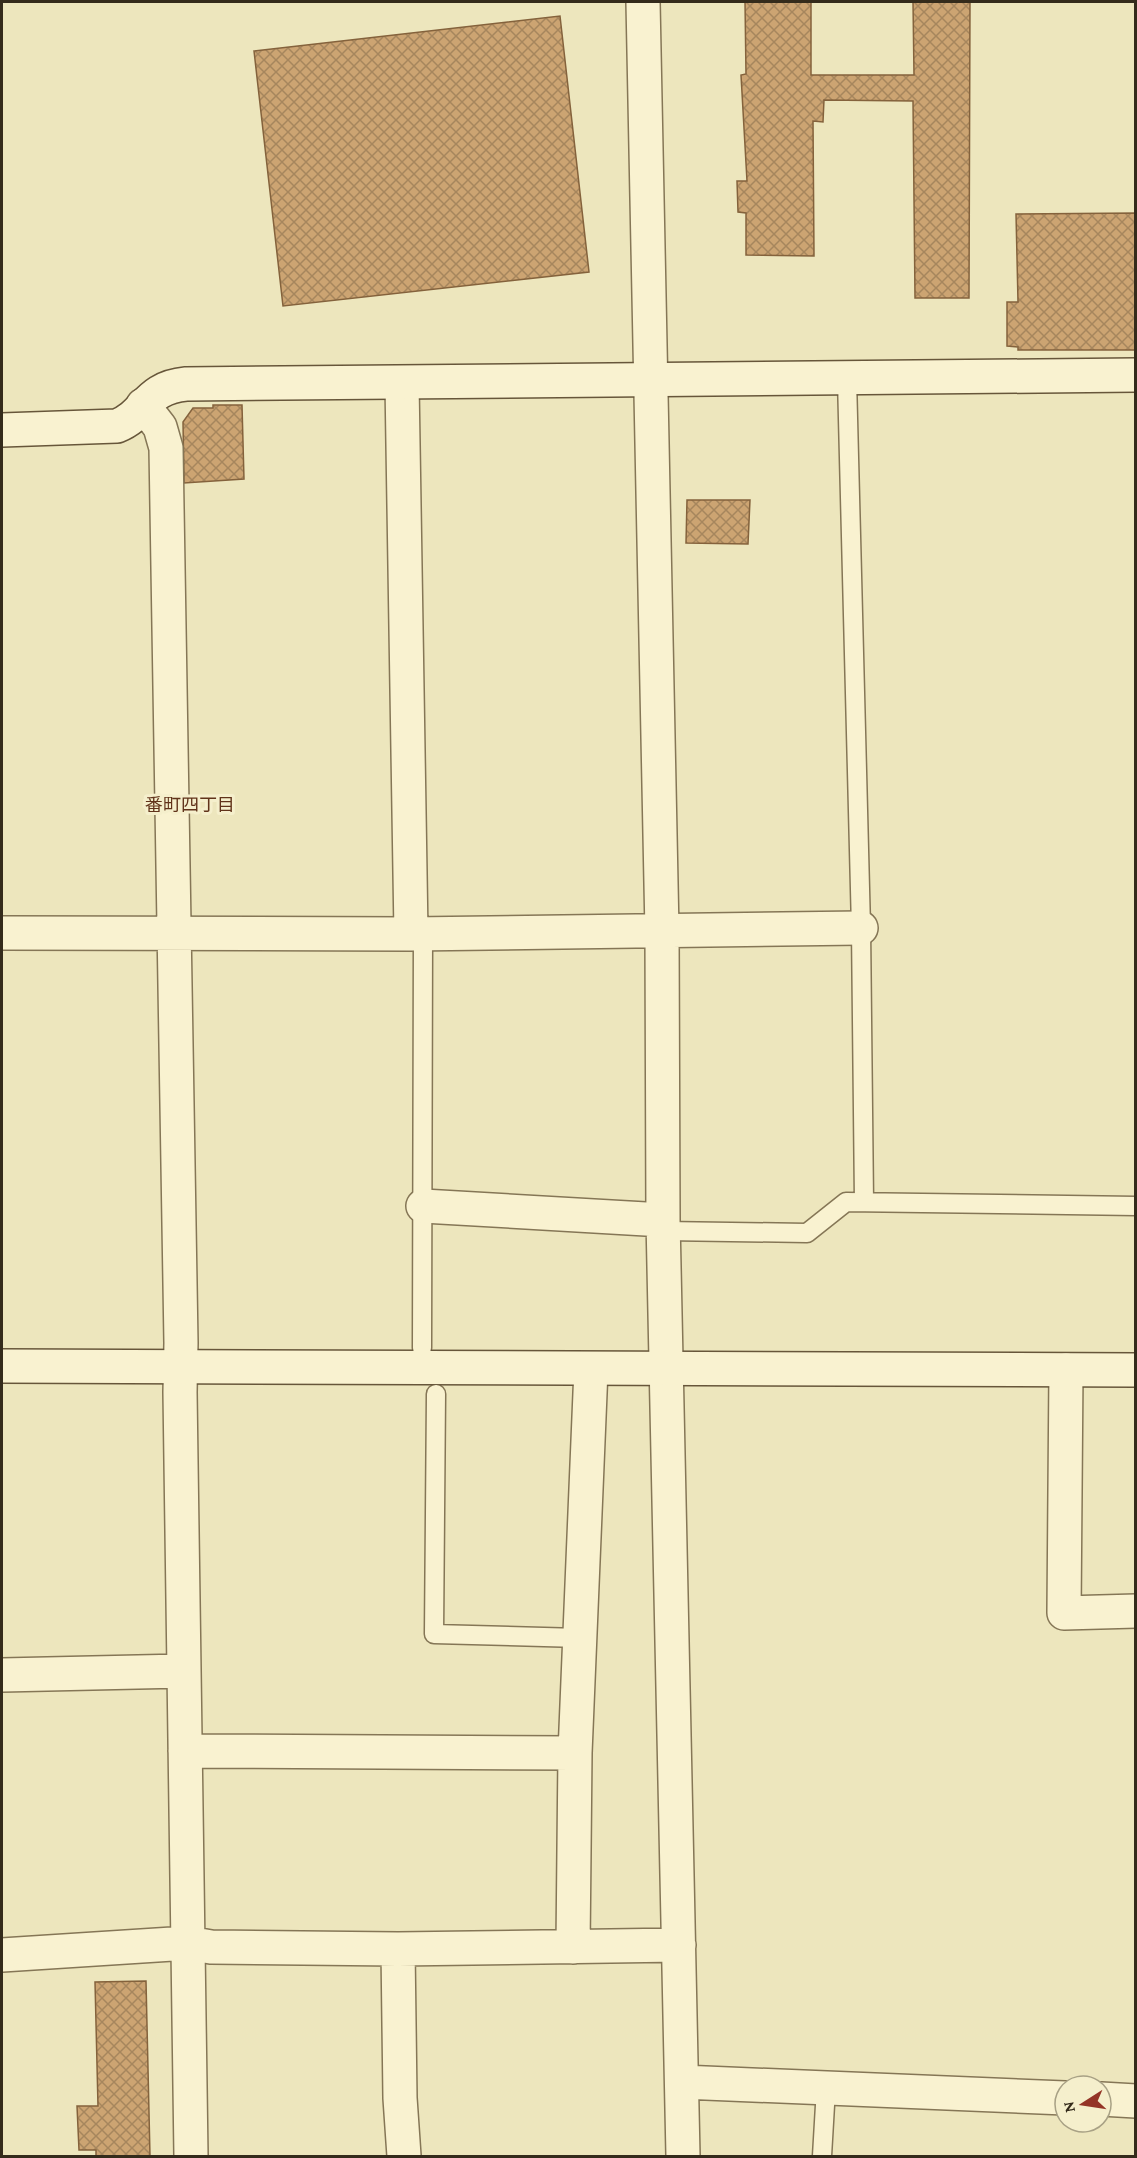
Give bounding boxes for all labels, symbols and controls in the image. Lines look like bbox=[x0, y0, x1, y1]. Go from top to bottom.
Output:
district label: 番町四丁目 bbox=[145, 795, 235, 815]
north arrow bbox=[1053, 2074, 1113, 2134]
text: N bbox=[1059, 2100, 1078, 2114]

